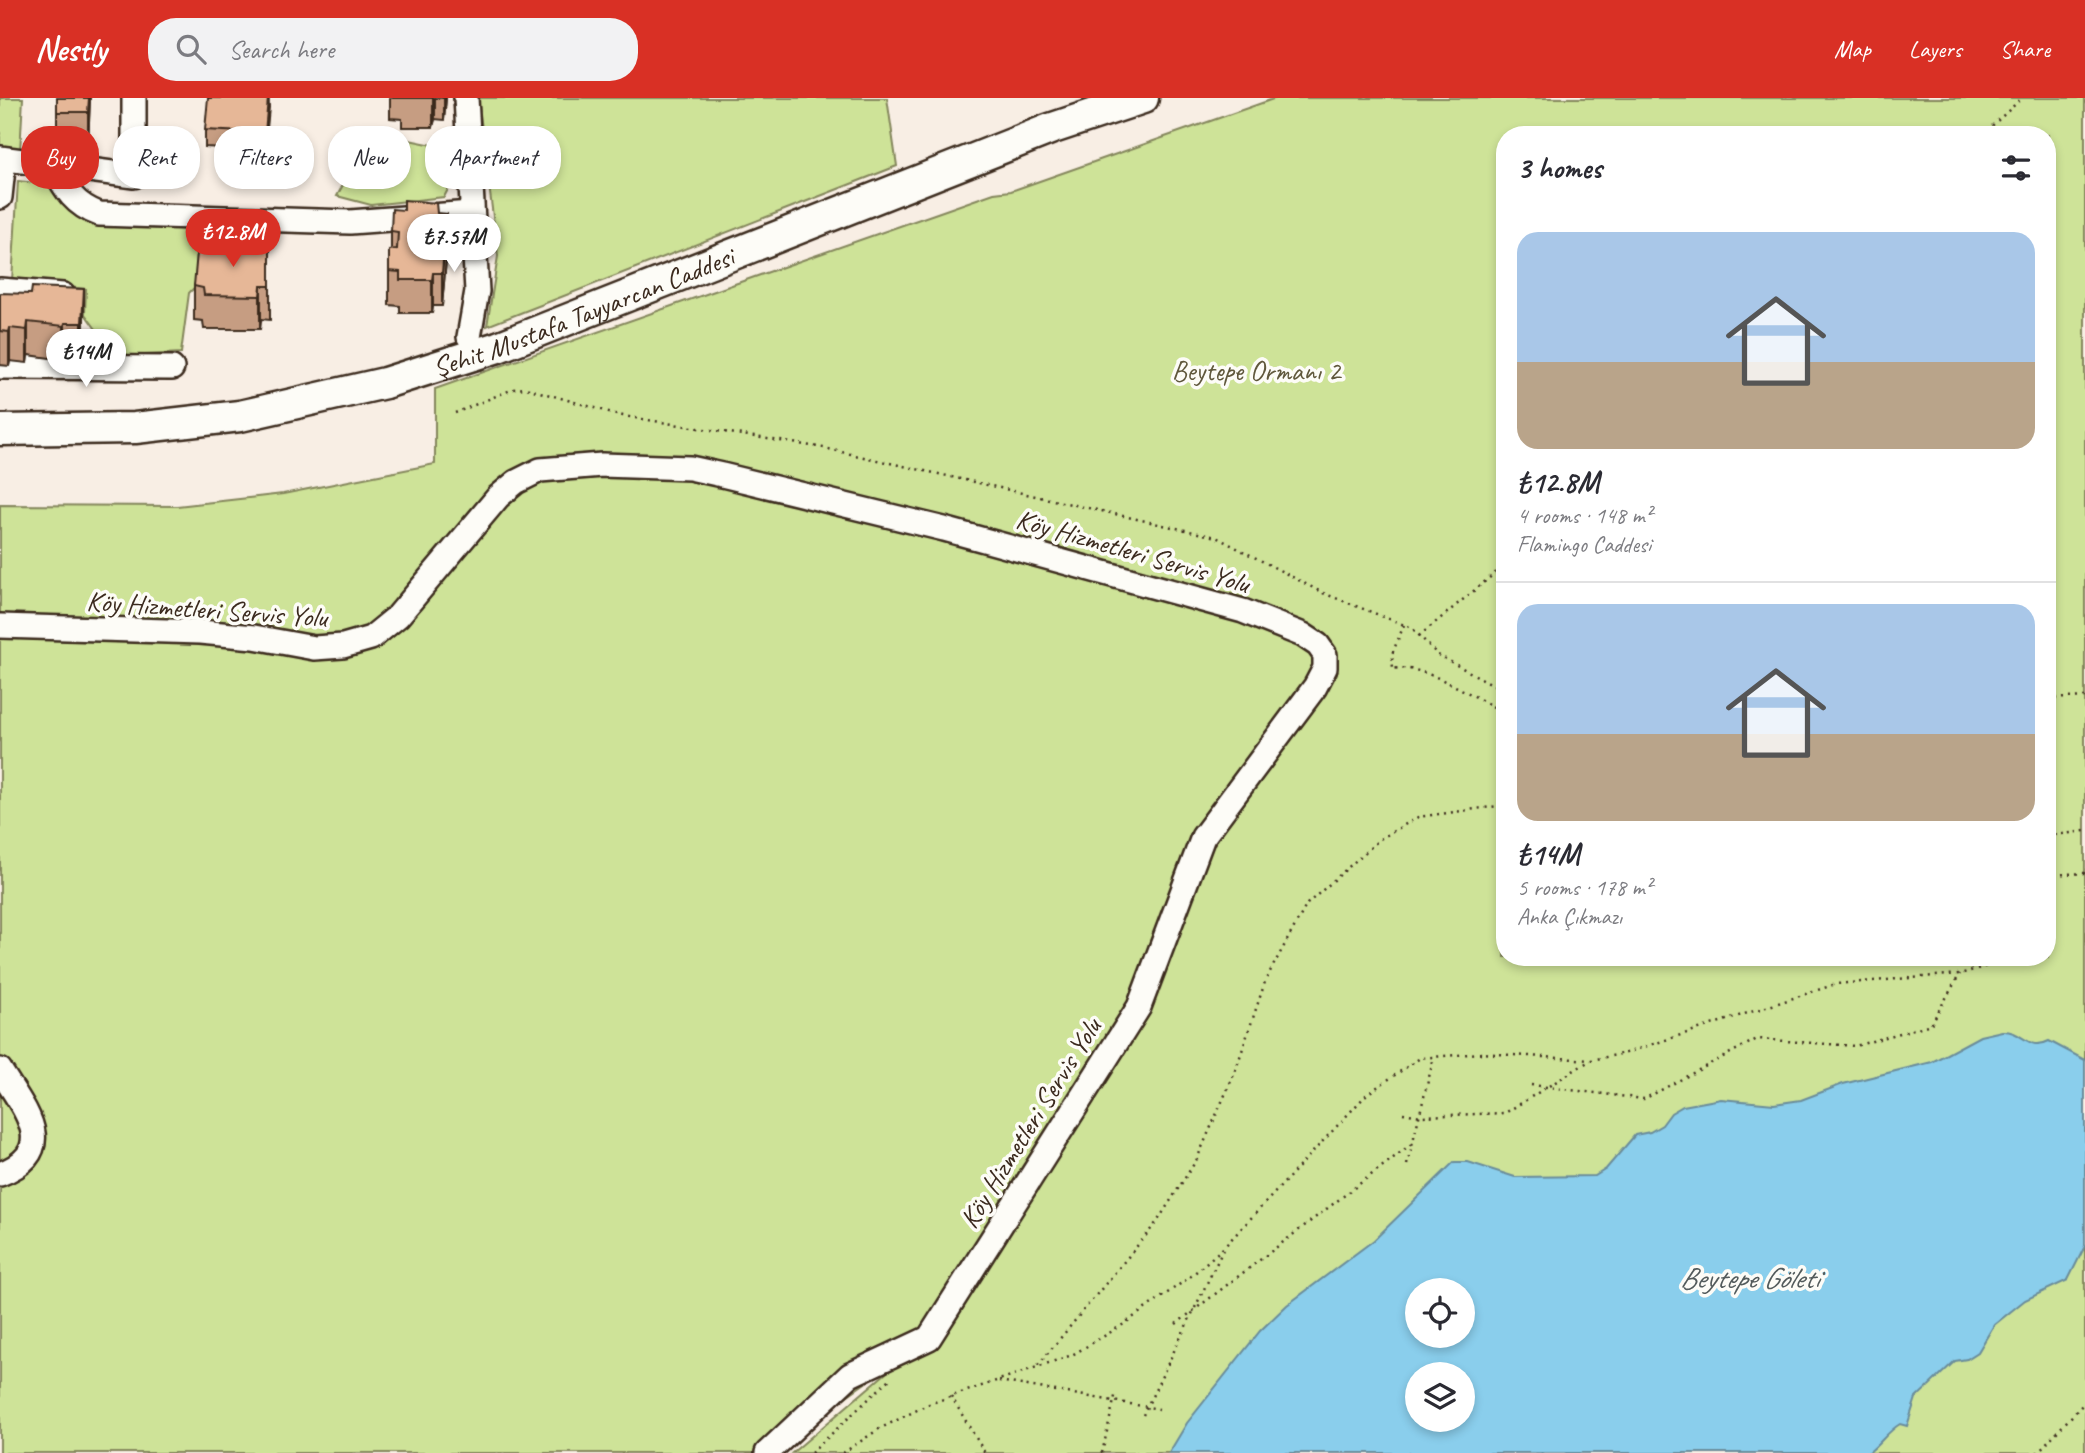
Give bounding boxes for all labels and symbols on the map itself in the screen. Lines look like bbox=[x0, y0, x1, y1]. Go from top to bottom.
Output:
pin: ₺12.8M bbox=[176, 209, 290, 269]
pin: ₺7.57M bbox=[397, 214, 511, 274]
street label: Şehit Mustafa Tayyarcan Caddesi bbox=[428, 237, 742, 384]
pin: ₺14M bbox=[45, 330, 127, 389]
park label: Beytepe Ormanı 2 bbox=[1172, 353, 1343, 388]
street label: Köy Hizmetleri Servis Yolu bbox=[1012, 501, 1255, 602]
street label: Köy Hizmetleri Servis Yolu bbox=[85, 583, 330, 635]
street label: Köy Hizmetleri Servis Yolu bbox=[951, 1010, 1110, 1235]
water label: Beytepe Göleti bbox=[1679, 1259, 1826, 1297]

